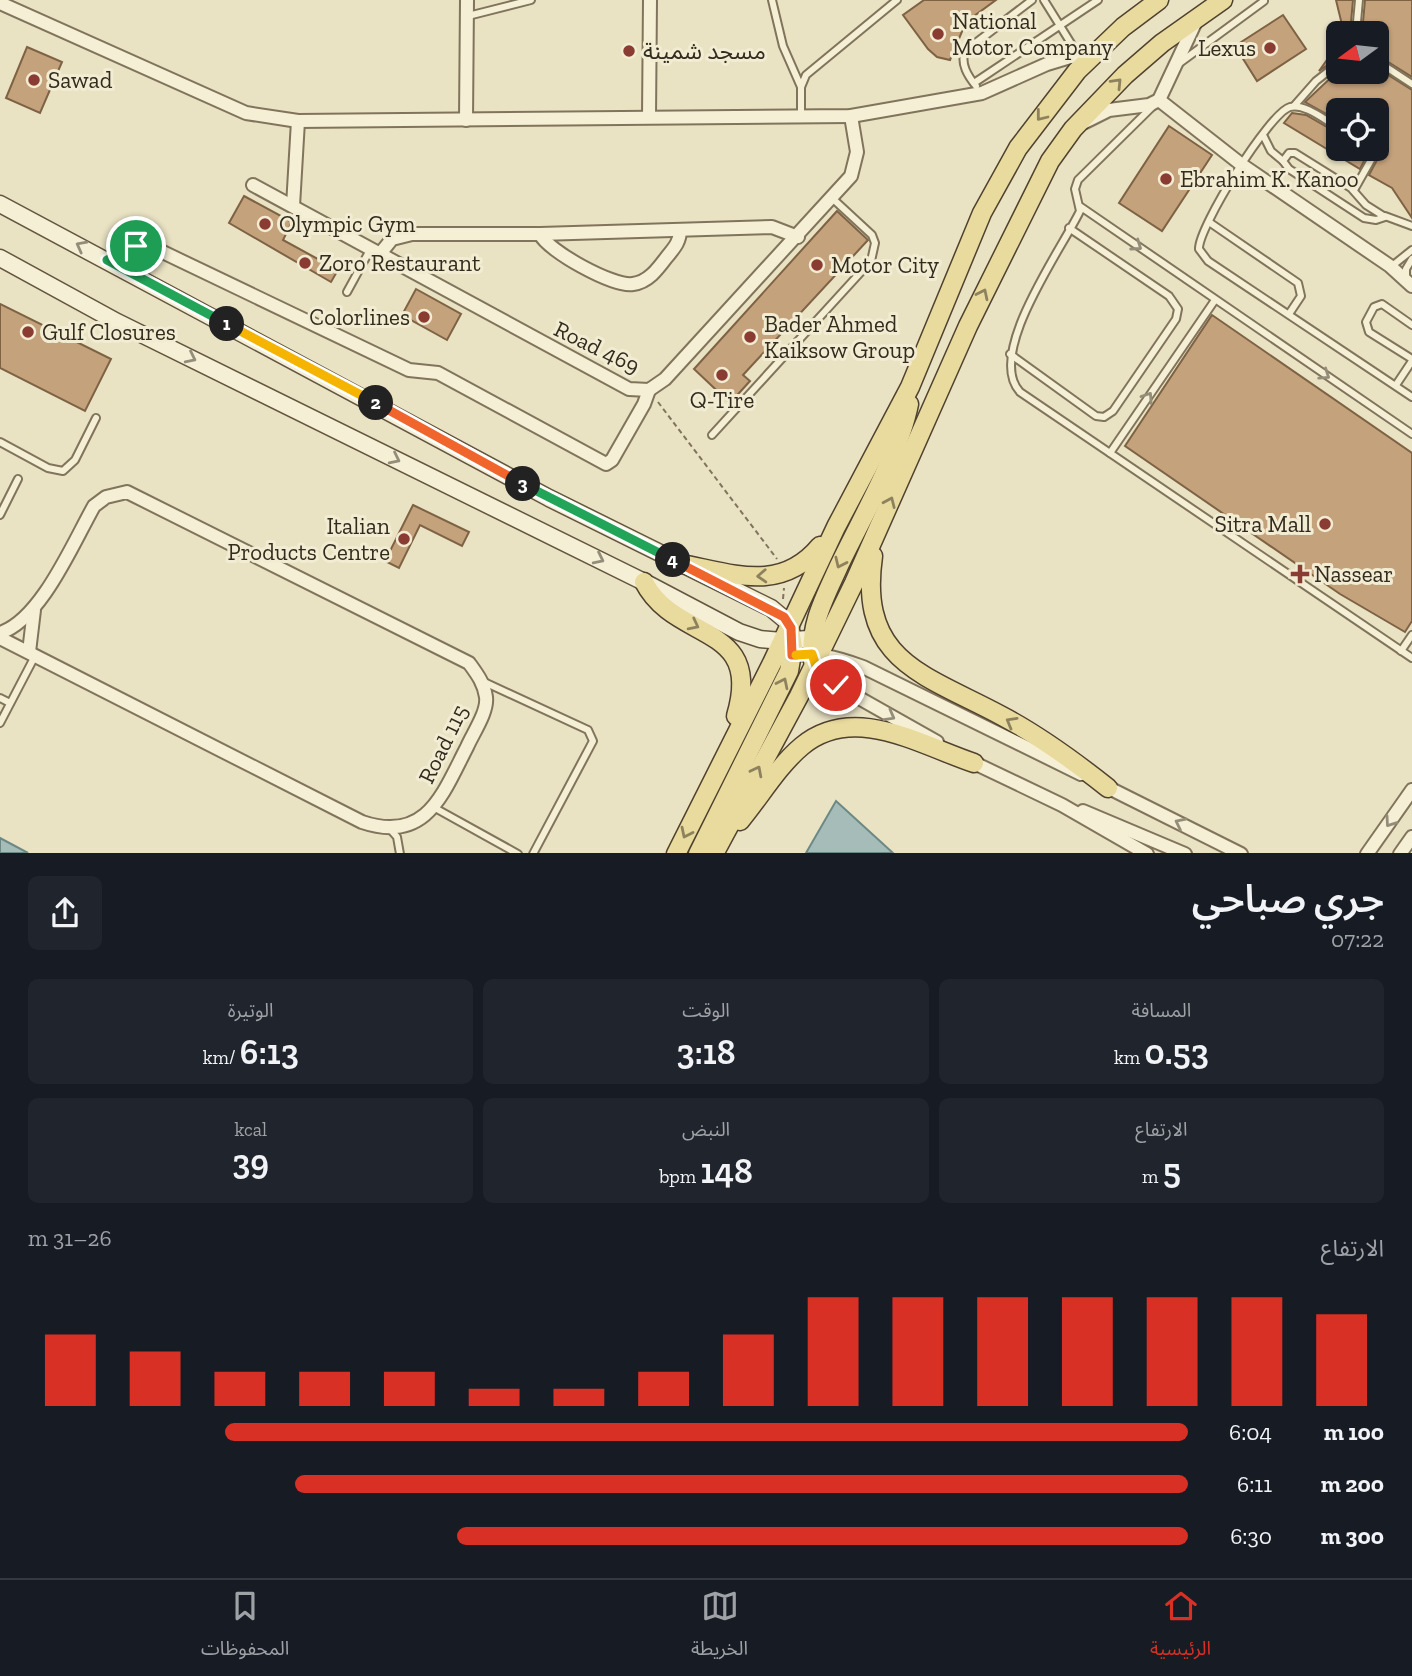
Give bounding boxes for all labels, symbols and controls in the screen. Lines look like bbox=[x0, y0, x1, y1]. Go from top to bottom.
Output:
place label: National Motor Company bbox=[952, 7, 1113, 61]
north arrow bbox=[1326, 21, 1390, 84]
map controls bbox=[1326, 21, 1389, 161]
marker: National Motor Company bbox=[930, 26, 946, 42]
place label: Lexus bbox=[1198, 34, 1256, 62]
place label: مسجد شمينة bbox=[643, 37, 766, 65]
marker: Lexus bbox=[1262, 40, 1278, 56]
marker: مسجد شمينة bbox=[621, 43, 637, 59]
place label: Sawad bbox=[48, 66, 113, 94]
marker: Sawad bbox=[26, 72, 42, 88]
one-way arrow bbox=[1109, 78, 1122, 91]
button: locate bbox=[1326, 98, 1389, 161]
one-way arrow bbox=[1036, 108, 1049, 121]
place label: Ebrahim K. Kanoo bbox=[1180, 165, 1358, 193]
marker: Ebrahim K. Kanoo bbox=[1158, 171, 1174, 187]
place label: Olympic Gym bbox=[279, 210, 415, 238]
pin bbox=[106, 216, 166, 276]
marker: Olympic Gym bbox=[257, 216, 273, 232]
icon: arrive bbox=[117, 227, 155, 265]
one-way arrow bbox=[1129, 238, 1142, 250]
one-way arrow bbox=[76, 241, 88, 255]
place label: Zoro Restaurant bbox=[319, 249, 481, 277]
place label: Motor City bbox=[831, 251, 939, 279]
marker: Zoro Restaurant bbox=[297, 255, 313, 271]
marker: Motor City bbox=[809, 257, 825, 273]
one-way arrow bbox=[975, 289, 989, 301]
place label: Colorlines bbox=[309, 303, 410, 331]
pin: 1 bbox=[210, 306, 244, 342]
marker: Colorlines bbox=[416, 309, 432, 325]
place label: Bader Ahmed Kaiksow Group bbox=[764, 310, 915, 364]
text: 1 bbox=[223, 312, 230, 335]
street label: Road 469 bbox=[550, 314, 644, 380]
place label: Gulf Closures bbox=[42, 318, 176, 346]
marker: Gulf Closures bbox=[20, 324, 36, 340]
marker: Bader Ahmed Kaiksow Group bbox=[742, 329, 758, 345]
one-way arrow bbox=[184, 350, 196, 364]
marker: Q-Tire bbox=[714, 367, 730, 383]
one-way arrow bbox=[1317, 367, 1330, 379]
pin: 2 bbox=[358, 386, 394, 420]
place label: Q-Tire bbox=[690, 386, 754, 414]
text: 2 bbox=[370, 391, 381, 414]
one-way arrow bbox=[1140, 392, 1152, 405]
one-way arrow bbox=[388, 450, 400, 464]
pin: 3 bbox=[505, 466, 540, 502]
text: 3 bbox=[517, 472, 528, 495]
one-way arrow bbox=[882, 497, 896, 509]
place label: Sitra Mall bbox=[1214, 510, 1311, 538]
place label: Italian Products Centre bbox=[228, 512, 390, 566]
marker: Sitra Mall bbox=[1317, 516, 1333, 532]
marker: Italian Products Centre bbox=[396, 531, 412, 547]
pin: 4 bbox=[656, 542, 690, 578]
text: 4 bbox=[667, 548, 678, 571]
one-way arrow bbox=[592, 551, 604, 565]
one-way arrow bbox=[835, 556, 849, 568]
place label: Nassear bbox=[1314, 560, 1393, 588]
marker: Nassear bbox=[1292, 566, 1308, 582]
one-way arrow bbox=[757, 569, 768, 584]
one-way arrow bbox=[687, 617, 699, 631]
pin bbox=[806, 655, 866, 715]
icon: check bbox=[817, 666, 855, 704]
one-way arrow bbox=[775, 678, 789, 690]
street label: Road 115 bbox=[412, 700, 474, 788]
one-way arrow bbox=[883, 708, 895, 721]
one-way arrow bbox=[1006, 717, 1019, 730]
one-way arrow bbox=[749, 766, 762, 778]
one-way arrow bbox=[1385, 814, 1398, 827]
one-way arrow bbox=[1175, 818, 1187, 832]
one-way arrow bbox=[680, 826, 694, 838]
button: share bbox=[28, 876, 102, 950]
text: جري صباحي bbox=[1192, 876, 1384, 922]
text: 07:22 bbox=[1331, 925, 1384, 953]
text: الوتيرة bbox=[228, 999, 274, 1022]
text: الوقت bbox=[682, 999, 730, 1022]
text: المسافة bbox=[1131, 999, 1191, 1022]
text: 6:13 bbox=[240, 1031, 299, 1073]
text: 3:18 bbox=[676, 1031, 736, 1073]
text: 0.53 bbox=[1145, 1031, 1209, 1073]
text: /km bbox=[203, 1046, 240, 1069]
text: km bbox=[1114, 1046, 1145, 1069]
text: kcal bbox=[234, 1118, 267, 1141]
text: النبض bbox=[682, 1118, 730, 1141]
text: الارتفاع bbox=[1135, 1118, 1187, 1141]
text: 39 bbox=[232, 1141, 269, 1183]
text: 148 bbox=[701, 1150, 753, 1192]
text: 5 bbox=[1163, 1150, 1181, 1192]
text: bpm bbox=[659, 1165, 701, 1188]
text: m bbox=[1142, 1165, 1163, 1188]
text: 26–31 m bbox=[28, 1224, 112, 1252]
text: الارتفاع bbox=[1321, 1234, 1384, 1262]
text: 6:04 bbox=[1229, 1418, 1272, 1446]
text: 100 m bbox=[1324, 1418, 1384, 1446]
text: 6:11 bbox=[1237, 1470, 1272, 1498]
text: 200 m bbox=[1321, 1470, 1384, 1498]
text: 6:30 bbox=[1230, 1522, 1272, 1550]
text: 300 m bbox=[1321, 1522, 1384, 1550]
tab: المحفوظات bbox=[201, 1587, 289, 1669]
tab: الخريطة bbox=[691, 1587, 748, 1669]
tab: الرئيسية bbox=[1150, 1587, 1211, 1669]

